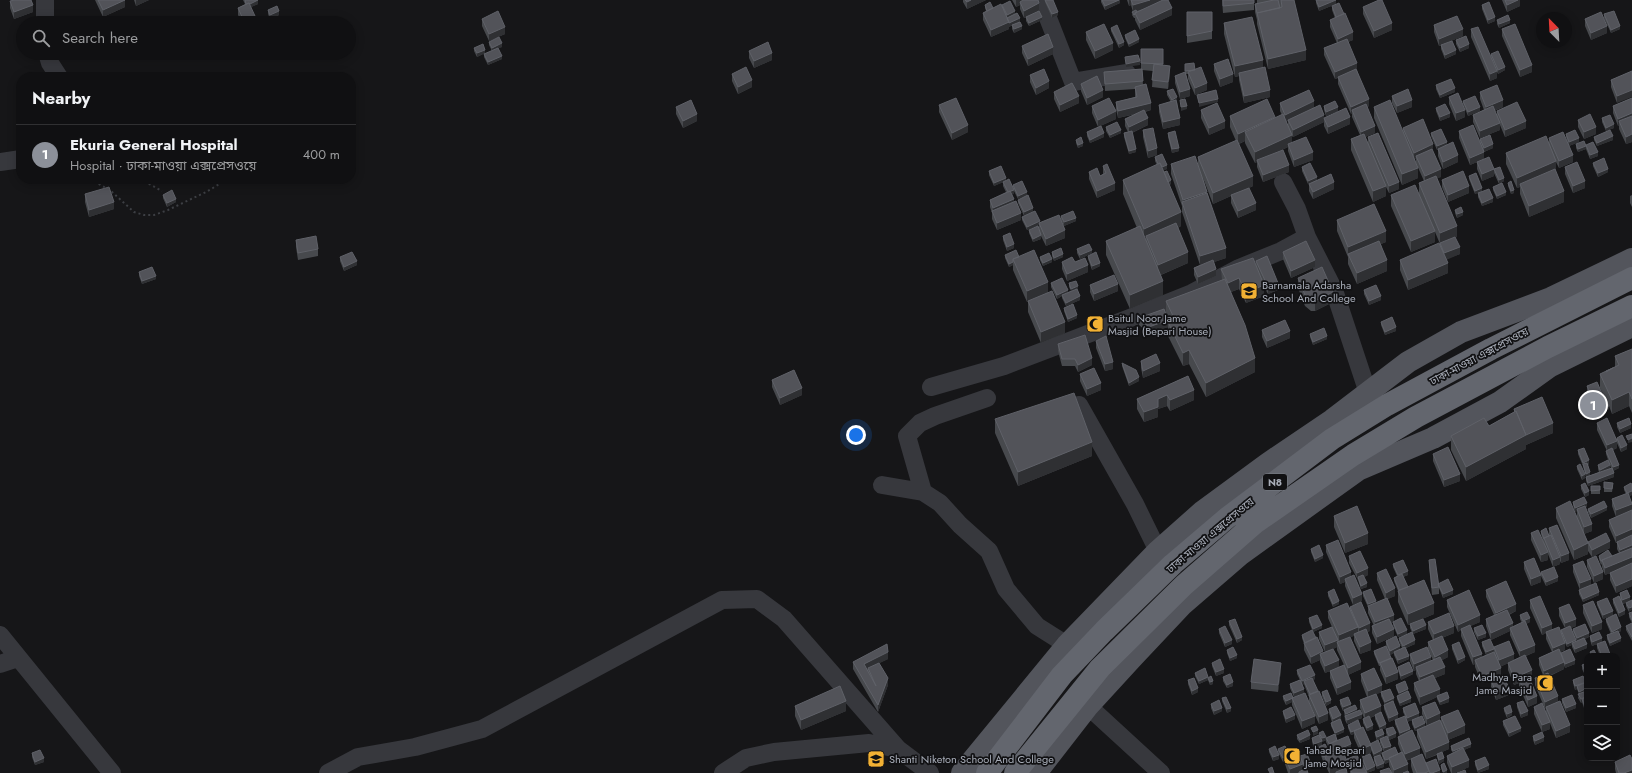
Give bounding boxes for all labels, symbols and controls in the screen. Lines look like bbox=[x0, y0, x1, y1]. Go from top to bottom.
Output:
north arrow bbox=[1536, 12, 1572, 48]
search box bbox=[16, 16, 356, 60]
icon: search bbox=[30, 27, 52, 49]
text: Search here bbox=[62, 27, 138, 49]
text: Nearby bbox=[32, 86, 90, 110]
text: Ekuria General Hospital bbox=[70, 134, 238, 156]
text: 1 bbox=[42, 145, 48, 164]
text: 400 m bbox=[303, 145, 340, 164]
text: Hospital · ঢাকা-মাওয়া এক্সপ্রেসওয়ে bbox=[70, 156, 257, 175]
place label: Barnamala Adarsha School And College bbox=[1262, 277, 1356, 306]
school or university icon: Barnamala Adarsha School And College bbox=[1239, 281, 1259, 301]
place label: Baitul Noor Jame Masjid (Bepari House) bbox=[1108, 310, 1212, 339]
mosque icon: Baitul Noor Jame Masjid (Bepari House) bbox=[1085, 314, 1105, 334]
street label: ঢাকা-মাওয়া এক্সপ্রেসওয়ে bbox=[1426, 323, 1531, 389]
pin: 1 bbox=[1580, 390, 1606, 420]
your location bbox=[846, 425, 866, 445]
road number: N8 bbox=[1263, 474, 1287, 490]
street label: ঢাকা-মাওয়া এক্সপ্রেসওয়ে bbox=[1162, 493, 1257, 577]
map controls bbox=[1584, 653, 1620, 761]
button: + bbox=[1584, 653, 1620, 689]
place label: Madhya Para Jame Masjid bbox=[1472, 669, 1532, 698]
mosque icon: Madhya Para Jame Masjid bbox=[1535, 673, 1555, 693]
button: − bbox=[1584, 689, 1620, 725]
button: layers bbox=[1584, 725, 1620, 761]
place label: Tahad Bepari Jame Mosjid bbox=[1303, 742, 1365, 771]
mosque icon: Tahad Bepari Jame Mosjid bbox=[1282, 746, 1302, 766]
school or university icon: Shanti Niketon School And College bbox=[866, 749, 886, 769]
place label: Shanti Niketon School And College bbox=[889, 751, 1054, 767]

